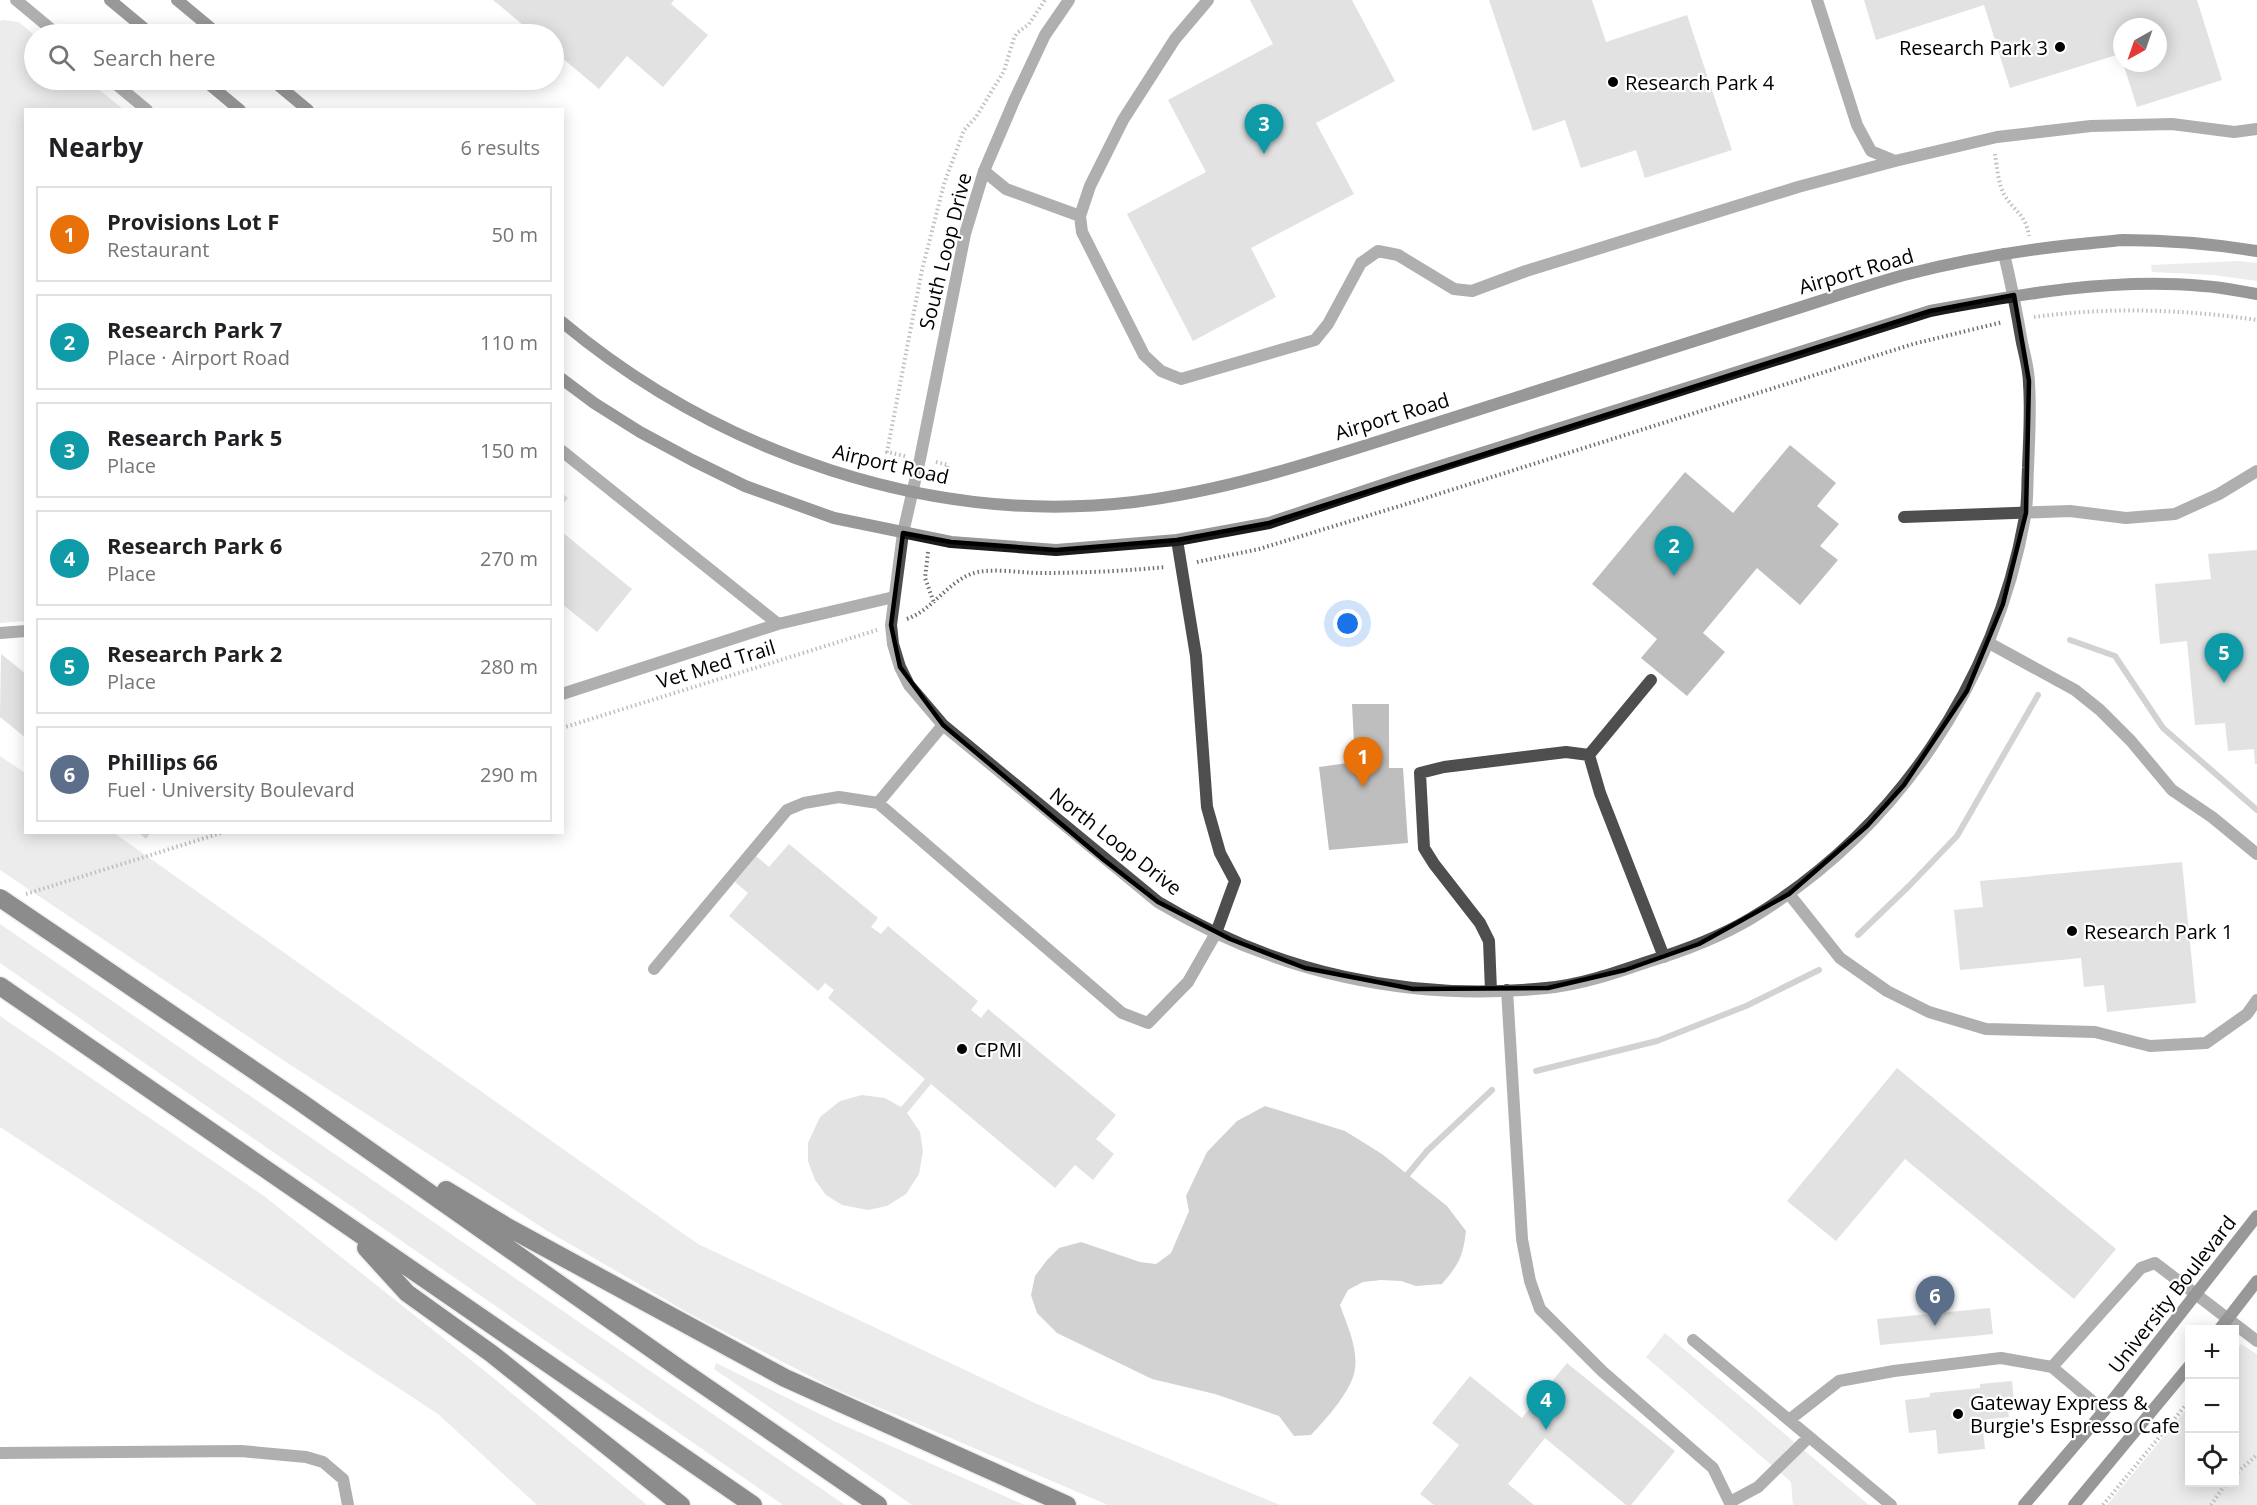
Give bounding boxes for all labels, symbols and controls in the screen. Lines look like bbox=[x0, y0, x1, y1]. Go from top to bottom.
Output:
north arrow bbox=[2113, 18, 2167, 72]
search box bbox=[24, 24, 564, 90]
place label: Research Park 3 bbox=[1899, 34, 2048, 61]
marker: Research Park 3 bbox=[2053, 40, 2067, 54]
icon: search bbox=[45, 41, 78, 74]
text: Search here bbox=[93, 42, 216, 72]
place label: Research Park 4 bbox=[1625, 69, 1775, 96]
marker: Research Park 4 bbox=[1606, 75, 1620, 89]
pin: 3 bbox=[1244, 104, 1284, 154]
text: Nearby bbox=[48, 129, 143, 165]
text: 6 results bbox=[460, 134, 540, 161]
street label: South Loop Drive bbox=[912, 170, 978, 332]
text: Provisions Lot F bbox=[107, 206, 279, 236]
text: 1 bbox=[64, 221, 75, 248]
text: 50 m bbox=[491, 221, 538, 248]
text: Restaurant bbox=[107, 236, 209, 263]
street label: Airport Road bbox=[1795, 242, 1917, 300]
text: Research Park 7 bbox=[107, 314, 282, 344]
text: 2 bbox=[64, 329, 75, 356]
text: 110 m bbox=[480, 329, 538, 356]
text: Place · Airport Road bbox=[107, 344, 290, 371]
street label: Airport Road bbox=[1331, 386, 1453, 446]
text: Research Park 5 bbox=[107, 422, 282, 452]
text: 3 bbox=[64, 437, 75, 464]
text: 150 m bbox=[480, 437, 538, 464]
street label: Airport Road bbox=[830, 438, 952, 490]
text: Place bbox=[107, 452, 156, 479]
pin: 2 bbox=[1654, 526, 1694, 576]
text: Research Park 6 bbox=[107, 530, 282, 560]
text: 4 bbox=[64, 545, 75, 572]
text: 270 m bbox=[480, 545, 538, 572]
text: Place bbox=[107, 560, 156, 587]
your location bbox=[1333, 609, 1362, 638]
street label: Vet Med Trail bbox=[653, 633, 779, 695]
pin: 5 bbox=[2204, 634, 2244, 683]
text: Research Park 2 bbox=[107, 638, 282, 668]
text: 5 bbox=[64, 653, 75, 680]
text: 280 m bbox=[480, 653, 538, 680]
text: Place bbox=[107, 668, 156, 695]
pin: 1 bbox=[1344, 738, 1382, 787]
text: Phillips 66 bbox=[107, 746, 218, 776]
text: 6 bbox=[64, 761, 75, 788]
text: 290 m bbox=[480, 761, 538, 788]
text: Fuel · University Boulevard bbox=[107, 776, 355, 803]
street label: North Loop Drive bbox=[1044, 781, 1188, 901]
place label: Research Park 1 bbox=[2084, 918, 2233, 945]
marker: Research Park 1 bbox=[2065, 924, 2079, 938]
place label: CPMI bbox=[974, 1036, 1022, 1063]
marker: CPMI bbox=[955, 1042, 969, 1056]
street label: University Boulevard bbox=[2102, 1210, 2242, 1378]
pin: 6 bbox=[1916, 1276, 1954, 1326]
map controls bbox=[2185, 1325, 2239, 1487]
button: + bbox=[2185, 1325, 2239, 1379]
button: − bbox=[2185, 1379, 2239, 1433]
pin: 4 bbox=[1526, 1380, 1566, 1430]
place label: Gateway Express & Burgie's Espresso Cafe bbox=[1970, 1389, 2180, 1439]
marker: Gateway Express & Burgie's Espresso Cafe bbox=[1951, 1407, 1965, 1421]
button: locate bbox=[2185, 1433, 2239, 1487]

